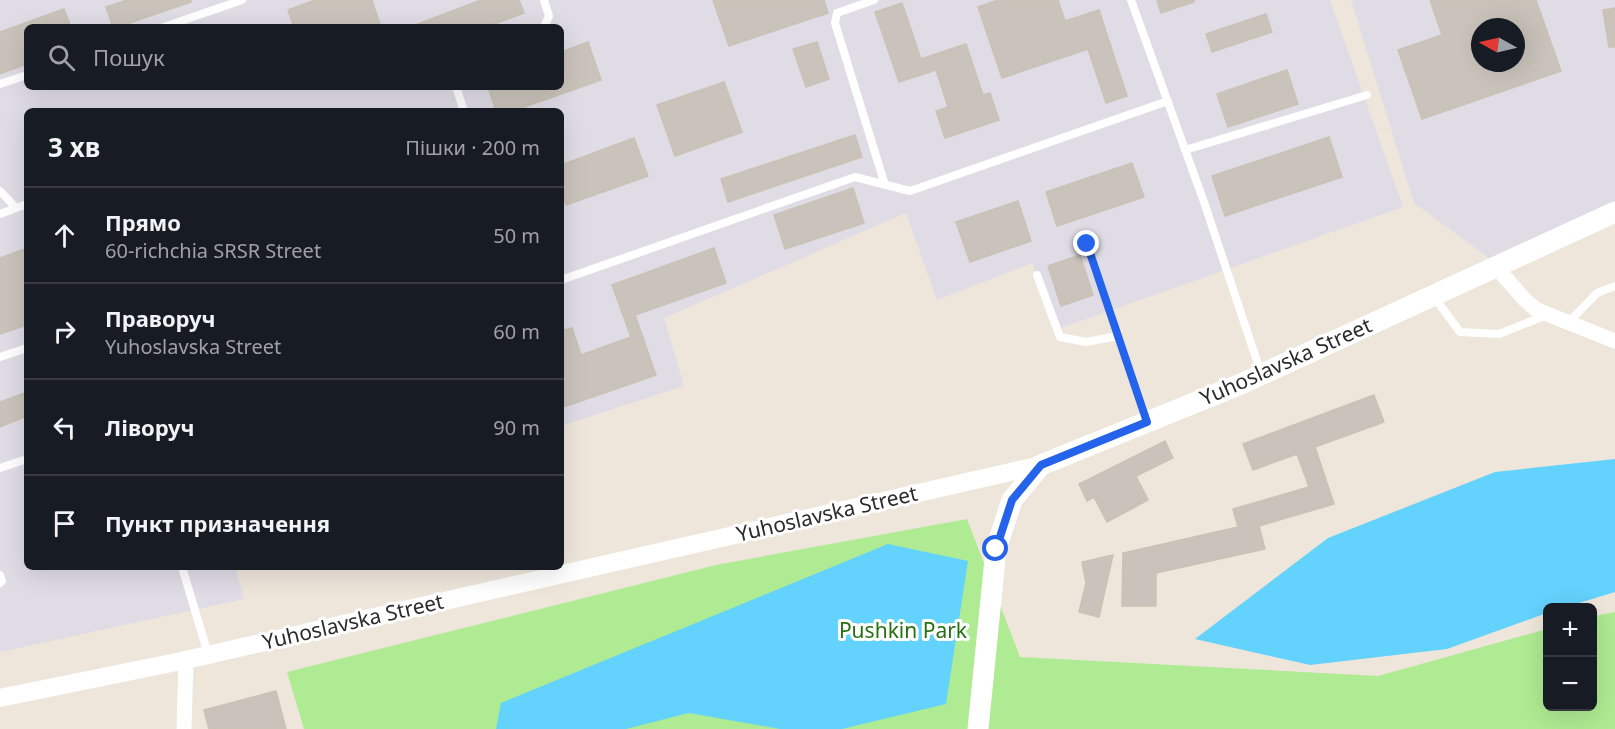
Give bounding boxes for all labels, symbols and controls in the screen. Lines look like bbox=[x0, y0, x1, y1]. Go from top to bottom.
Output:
north arrow bbox=[1471, 18, 1525, 72]
search box bbox=[24, 24, 564, 90]
icon: search bbox=[45, 41, 78, 74]
text: Пошук bbox=[93, 42, 165, 72]
text: 3 хв bbox=[48, 129, 100, 165]
text: Пішки · 200 m bbox=[405, 134, 540, 161]
text: Прямо bbox=[105, 207, 181, 237]
icon: ahead bbox=[48, 219, 81, 252]
text: 50 m bbox=[493, 222, 540, 249]
route end bbox=[1073, 230, 1099, 256]
text: 60-richchia SRSR Street bbox=[105, 237, 321, 264]
text: Праворуч bbox=[105, 303, 216, 333]
street label: Yuhoslavska Street bbox=[1195, 311, 1376, 411]
icon: right bbox=[48, 315, 81, 348]
text: 60 m bbox=[493, 318, 540, 345]
text: Yuhoslavska Street bbox=[105, 333, 281, 360]
icon: left bbox=[48, 411, 81, 444]
text: Ліворуч bbox=[105, 412, 195, 442]
text: 90 m bbox=[493, 414, 540, 441]
street label: Yuhoslavska Street bbox=[733, 478, 920, 547]
icon: arrive bbox=[48, 507, 81, 540]
text: Пункт призначення bbox=[105, 508, 330, 538]
route start bbox=[982, 535, 1008, 561]
street label: Yuhoslavska Street bbox=[259, 586, 446, 655]
map controls bbox=[1543, 603, 1597, 711]
button: + bbox=[1543, 603, 1597, 657]
park label: Pushkin Park bbox=[839, 616, 968, 644]
button: − bbox=[1543, 657, 1597, 711]

